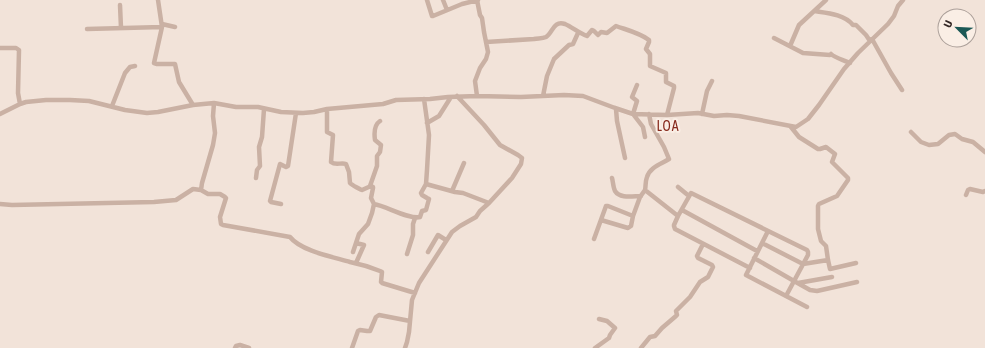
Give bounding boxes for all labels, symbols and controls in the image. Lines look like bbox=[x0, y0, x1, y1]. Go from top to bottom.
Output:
north arrow bbox=[937, 8, 977, 48]
text: U bbox=[941, 19, 955, 29]
district label: LOA bbox=[656, 118, 680, 134]

